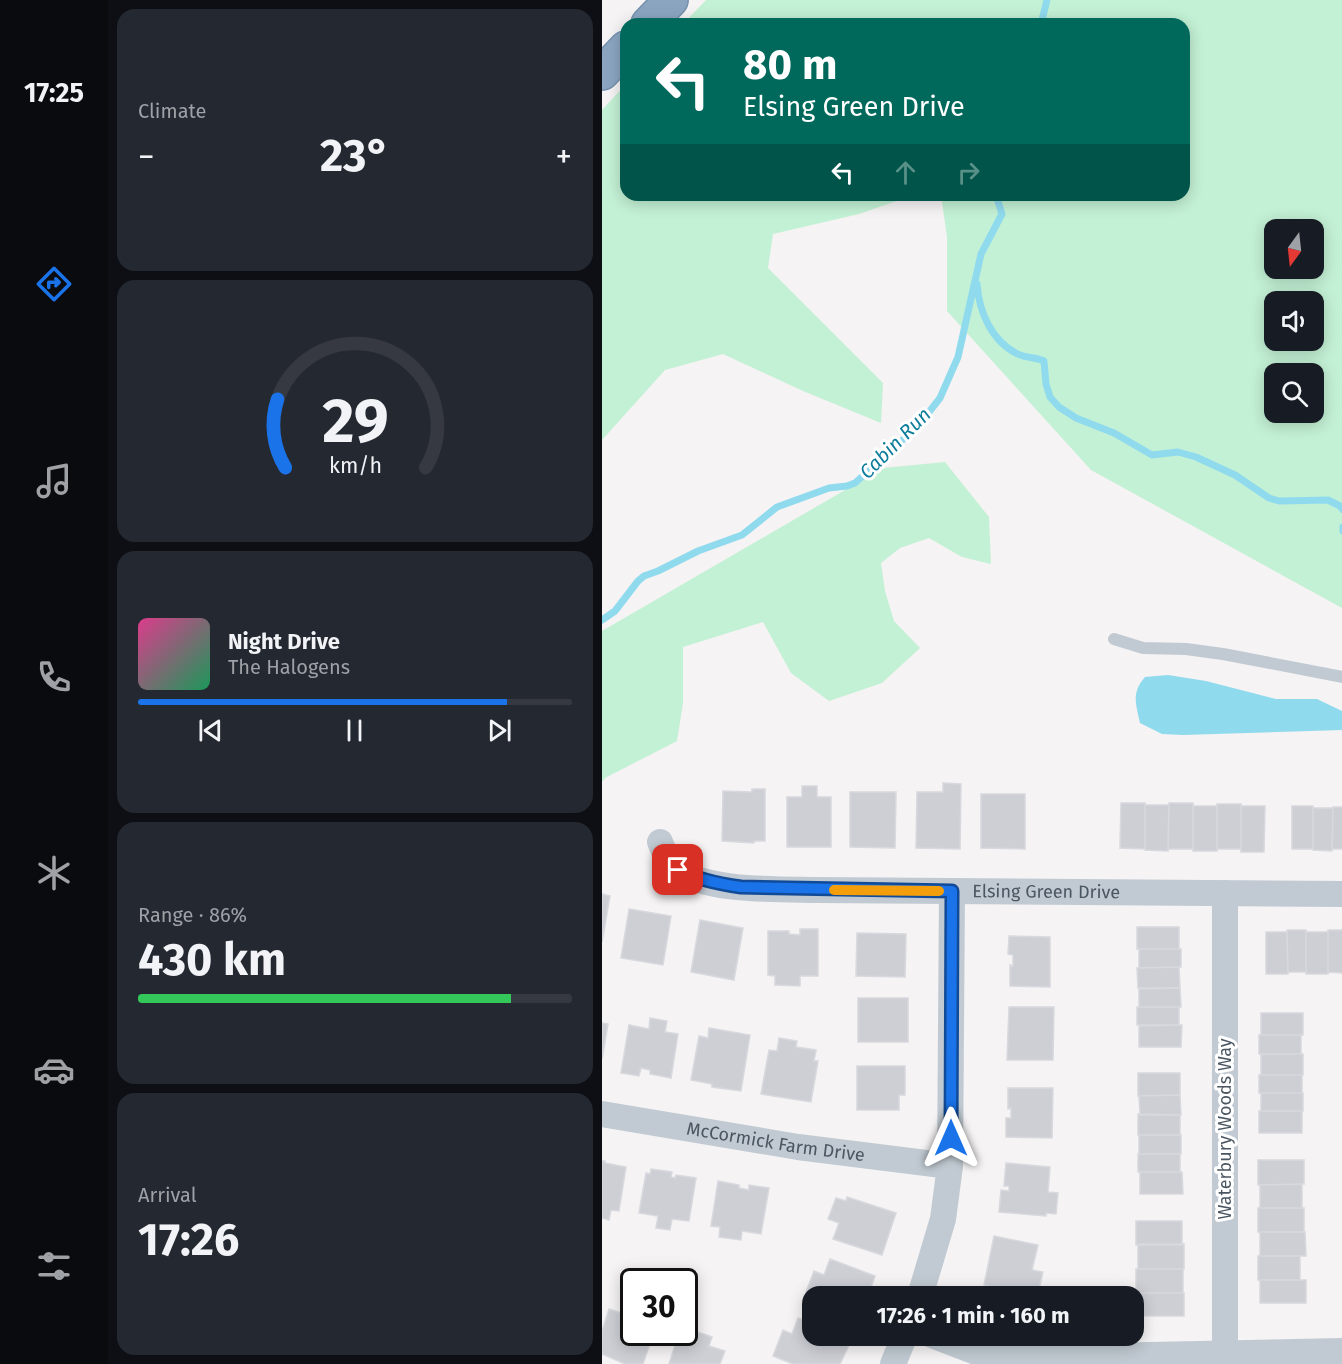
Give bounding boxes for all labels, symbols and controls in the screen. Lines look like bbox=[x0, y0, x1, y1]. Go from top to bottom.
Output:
text: 80 m bbox=[743, 40, 837, 90]
icon: left bbox=[644, 42, 722, 120]
text: 17:25 bbox=[24, 77, 84, 109]
text: Elsing Green Drive bbox=[743, 91, 965, 123]
text: Climate bbox=[138, 99, 206, 123]
text: 23° bbox=[320, 129, 390, 183]
text: − bbox=[138, 137, 155, 177]
text: + bbox=[556, 137, 572, 177]
icon: left bbox=[826, 156, 859, 189]
icon: ahead bbox=[889, 156, 922, 189]
icon: right bbox=[952, 156, 985, 189]
north arrow bbox=[1264, 219, 1324, 279]
map controls bbox=[1264, 219, 1324, 423]
icon: directions bbox=[33, 263, 75, 305]
button: sound bbox=[1264, 291, 1324, 351]
button: search bbox=[1264, 363, 1324, 423]
text: 29 bbox=[322, 384, 388, 459]
water label: Cabin Run bbox=[854, 402, 936, 484]
text: km/h bbox=[328, 453, 382, 479]
icon: music bbox=[33, 460, 75, 502]
text: Night Drive bbox=[228, 628, 340, 655]
text: The Halogens bbox=[228, 655, 350, 679]
icon: phone bbox=[33, 656, 75, 698]
icon: previous bbox=[194, 714, 227, 747]
icon: pause bbox=[338, 714, 371, 747]
icon: next bbox=[483, 714, 516, 747]
pin bbox=[652, 844, 703, 895]
icon: climate bbox=[33, 852, 75, 894]
icon: arrive bbox=[661, 853, 694, 886]
street label: Elsing Green Drive bbox=[972, 880, 1120, 903]
text: Range · 86% bbox=[138, 903, 247, 927]
text: 430 km bbox=[138, 933, 286, 987]
street label: Waterbury Woods Way bbox=[1214, 1038, 1236, 1220]
icon: car bbox=[33, 1049, 75, 1091]
position arrow bbox=[919, 1106, 983, 1170]
street label: McCormick Farm Drive bbox=[685, 1117, 866, 1166]
text: Arrival bbox=[138, 1183, 197, 1207]
text: 17:26 bbox=[138, 1213, 239, 1267]
icon: filters bbox=[33, 1245, 75, 1287]
speed limit sign: 30 bbox=[620, 1268, 698, 1346]
text: 17:26 · 1 min · 160 m bbox=[876, 1302, 1070, 1329]

